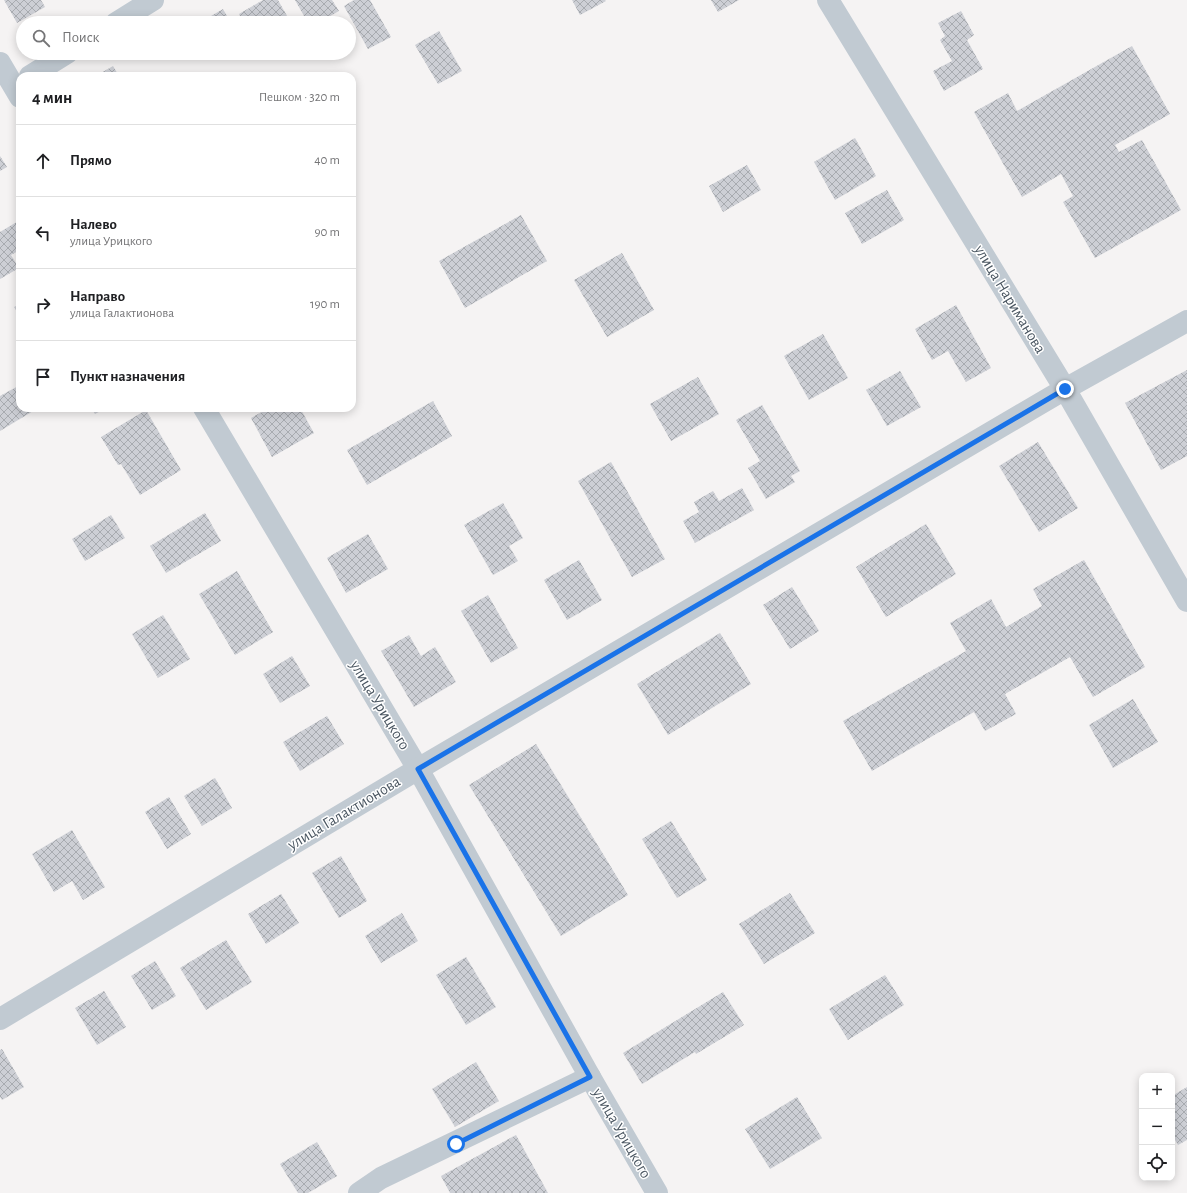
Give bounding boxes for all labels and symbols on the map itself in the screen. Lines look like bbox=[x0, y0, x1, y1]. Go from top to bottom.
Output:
street label: улица Нариманова bbox=[970, 241, 1049, 356]
route end bbox=[1056, 380, 1074, 398]
street label: улица Урицкого bbox=[346, 657, 413, 753]
street label: улица Галактионова bbox=[284, 773, 404, 854]
street label: улица Урицкого bbox=[588, 1084, 654, 1182]
route start bbox=[447, 1135, 465, 1153]

